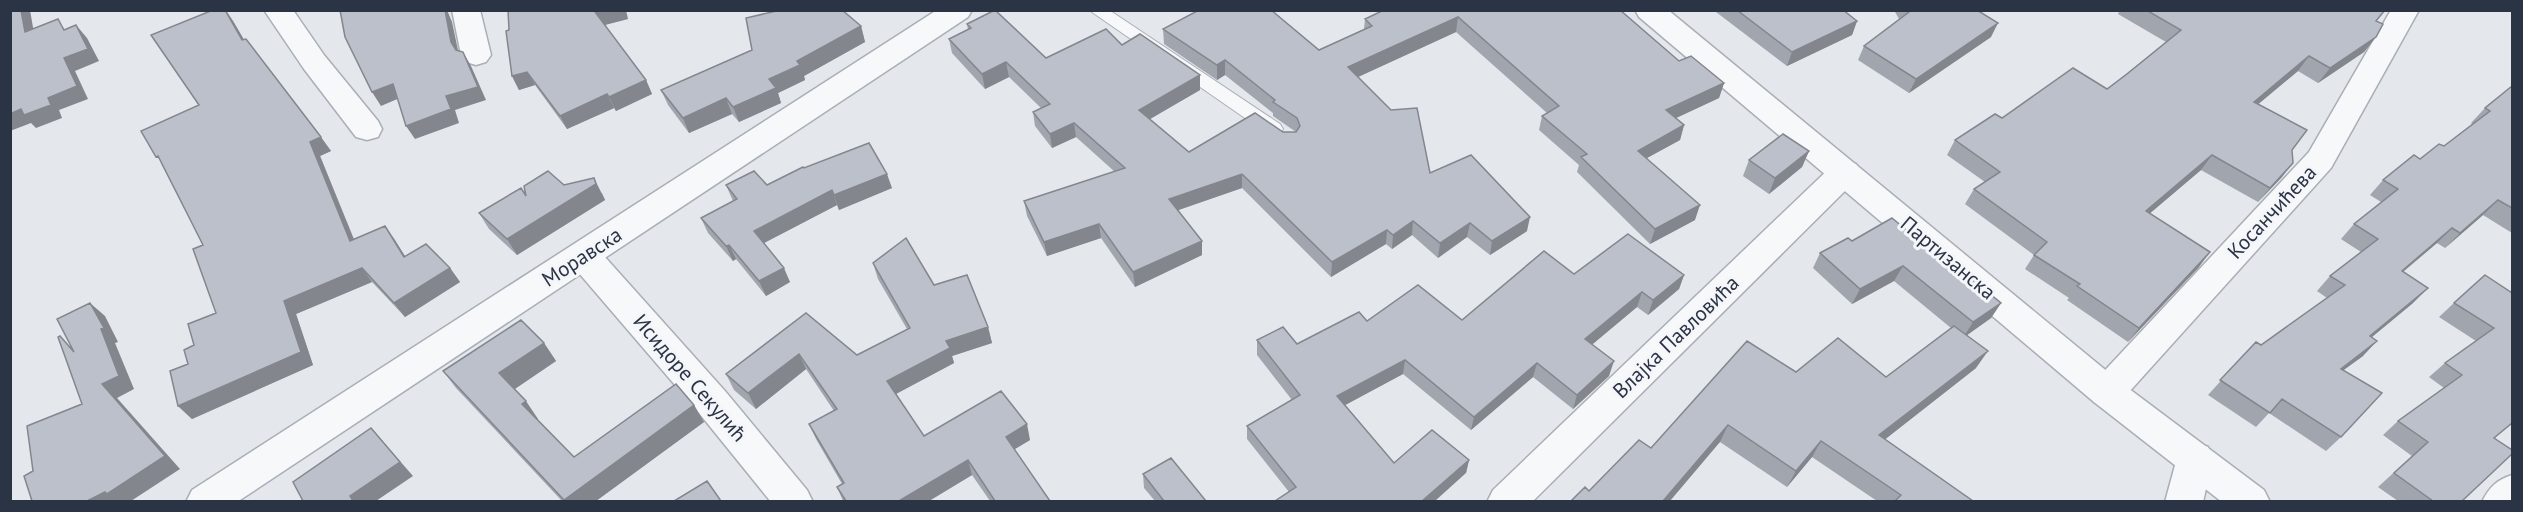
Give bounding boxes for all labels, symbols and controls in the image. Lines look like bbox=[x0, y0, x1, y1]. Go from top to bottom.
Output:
street label: Косанчићева bbox=[2221, 159, 2322, 264]
street label: Партизанска bbox=[1895, 210, 2001, 305]
street label: Моравска bbox=[537, 221, 627, 292]
street label: Влајка Павловића bbox=[1607, 270, 1744, 404]
street label: Исидоре Секулић bbox=[628, 308, 753, 447]

